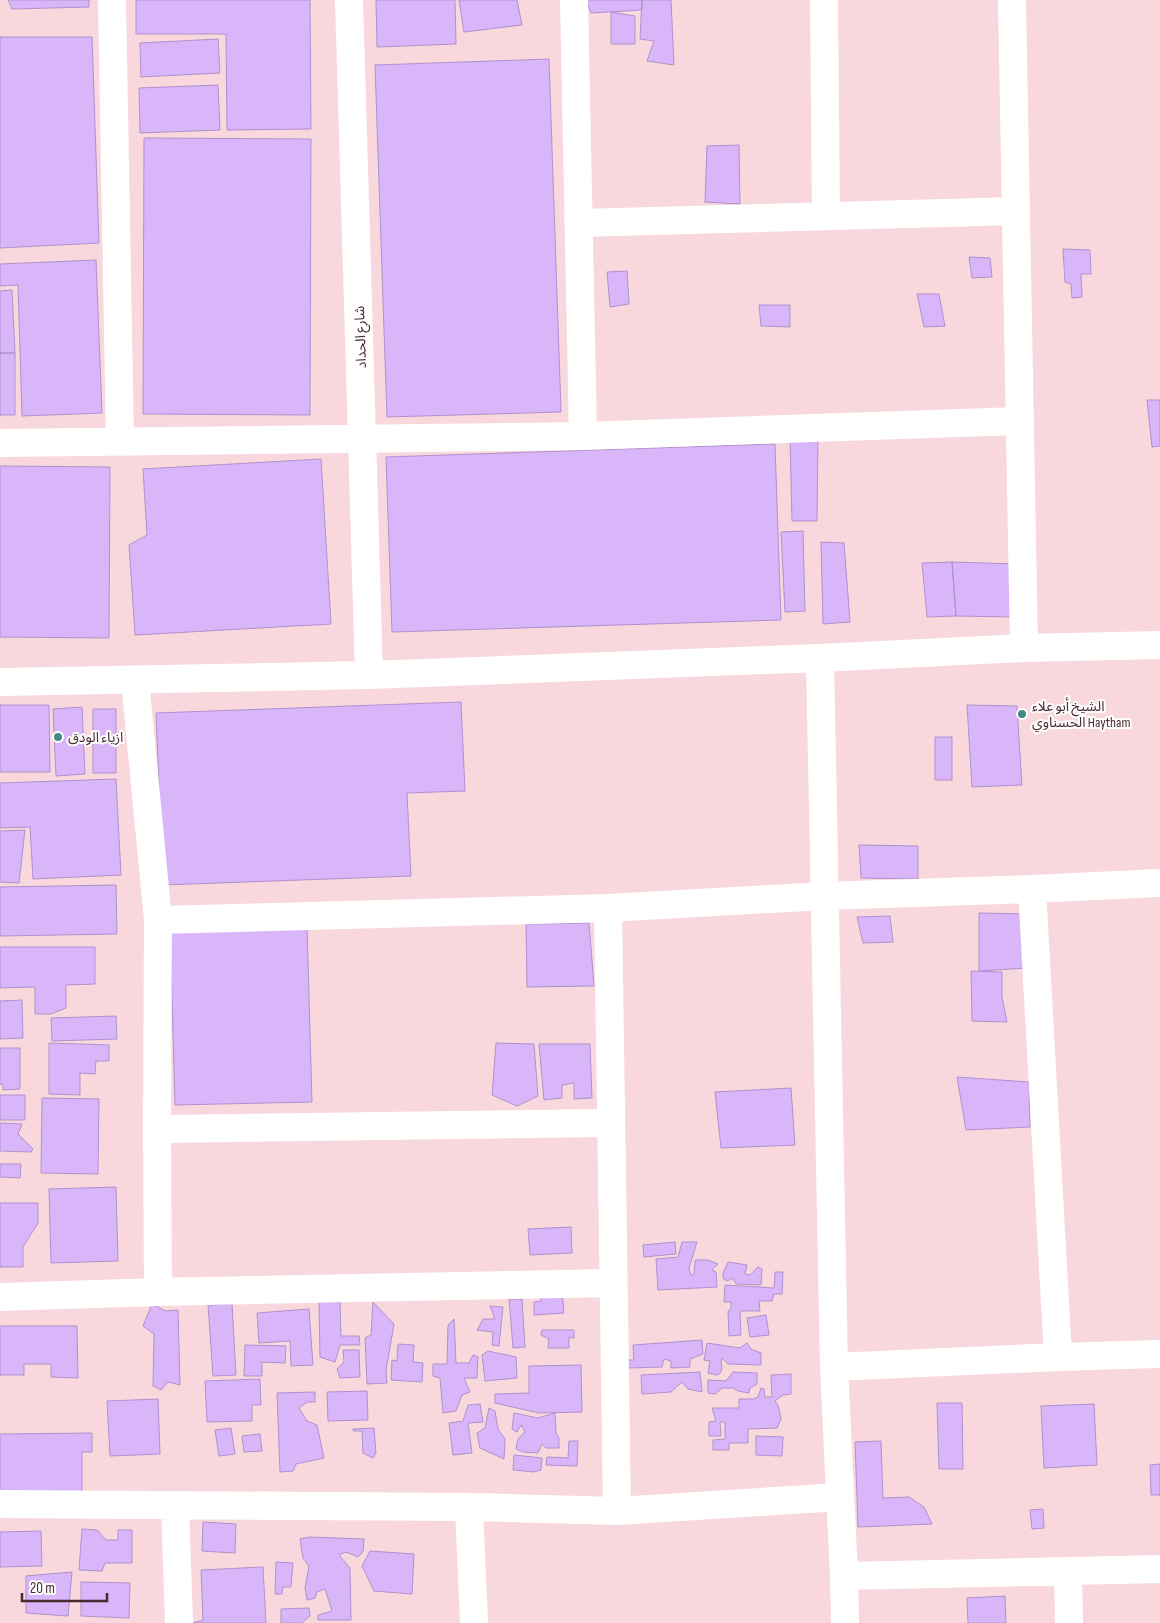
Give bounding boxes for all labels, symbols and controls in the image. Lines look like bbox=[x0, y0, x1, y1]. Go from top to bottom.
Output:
street label: شارع الحداد bbox=[351, 305, 372, 369]
place label: الشيخ أبو علاء الحسناوي Haytham bbox=[1032, 697, 1130, 733]
marker: الشيخ أبو علاء الحسناوي Haytham bbox=[1016, 708, 1028, 720]
place label: ازياء الودق bbox=[68, 729, 123, 746]
marker: ازياء الودق bbox=[52, 731, 64, 743]
scale bar bbox=[22, 1570, 108, 1602]
text: 20 m bbox=[30, 1579, 55, 1598]

